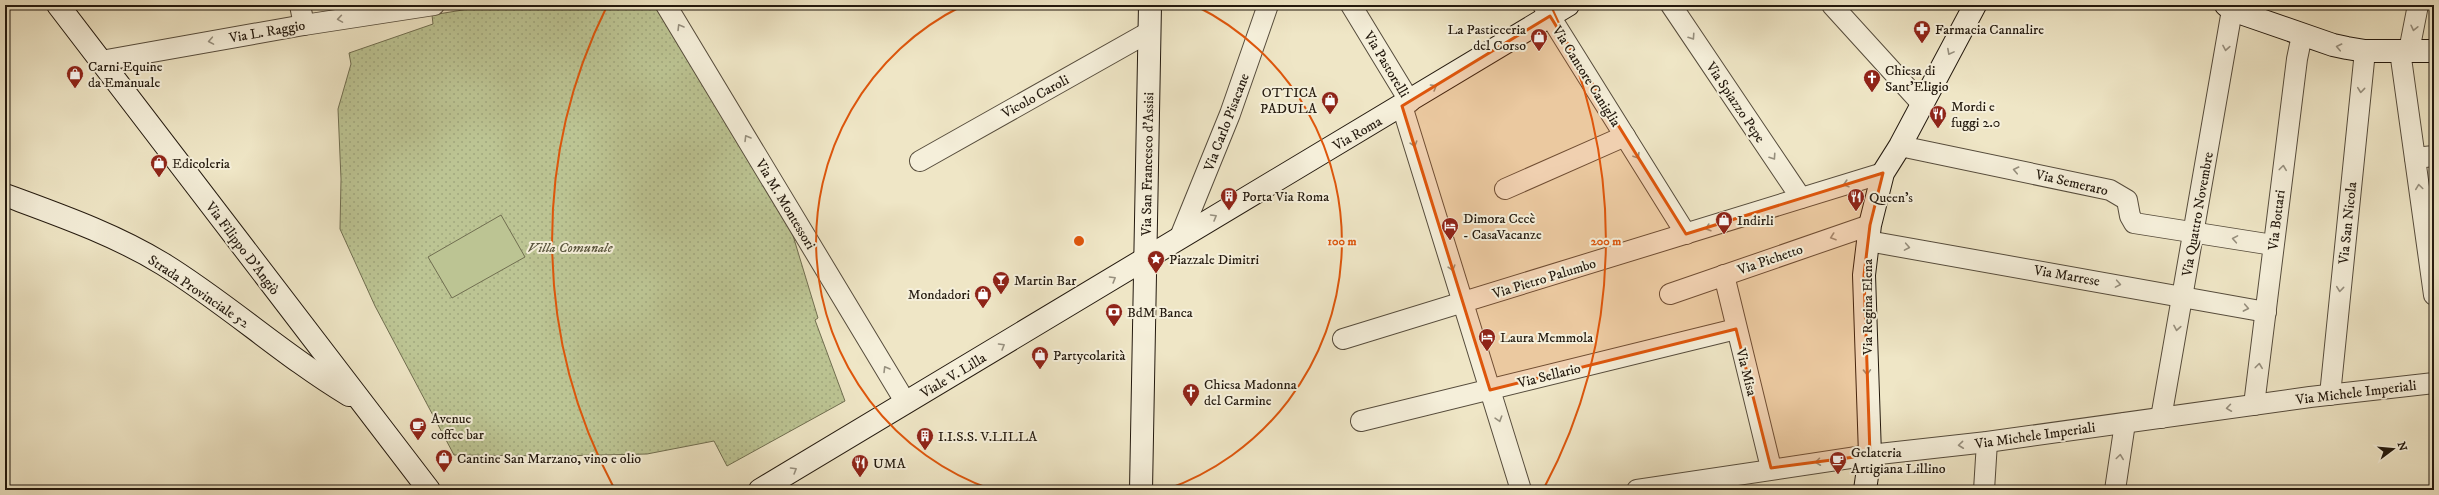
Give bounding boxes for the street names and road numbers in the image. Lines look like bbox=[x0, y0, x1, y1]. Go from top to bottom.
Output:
street label: Via L. Raggio bbox=[227, 16, 307, 48]
street label: Via Cantore Caniglia bbox=[1547, 22, 1624, 130]
street label: Via Pastorelli bbox=[1359, 27, 1413, 101]
street label: Via Spiazzo Pepe bbox=[1701, 58, 1769, 147]
street label: Vicolo Caroli bbox=[998, 71, 1073, 123]
street label: Via Carlo Pisacane bbox=[1200, 71, 1254, 175]
street label: Via San Francesco d'Assisi bbox=[1138, 92, 1158, 237]
street label: Via Roma bbox=[1329, 113, 1385, 156]
street label: Via Quattro Novembre bbox=[2178, 150, 2218, 279]
street label: Via M. Montessori bbox=[751, 155, 819, 253]
street label: Via Semeraro bbox=[2033, 166, 2110, 200]
street label: Via San Nicola bbox=[2335, 181, 2361, 266]
street label: Via Bottari bbox=[2264, 189, 2290, 252]
street label: Via Filippo D'Angiò bbox=[201, 198, 283, 299]
street label: Via Pichetto bbox=[1734, 240, 1806, 280]
street label: Strada Provinciale 52 bbox=[144, 251, 253, 332]
street label: Via Pietro Palumbo bbox=[1489, 255, 1598, 304]
street label: Via Regina Elena bbox=[1859, 259, 1877, 356]
street label: Via Marrese bbox=[2031, 261, 2101, 291]
street label: Via Misa bbox=[1731, 346, 1761, 398]
street label: Viale V. Lilla bbox=[916, 349, 990, 403]
street label: Via Sellario bbox=[1515, 359, 1583, 393]
street label: Via Michele Imperiali bbox=[2294, 377, 2418, 409]
street label: Via Michele Imperiali bbox=[1973, 419, 2097, 453]

